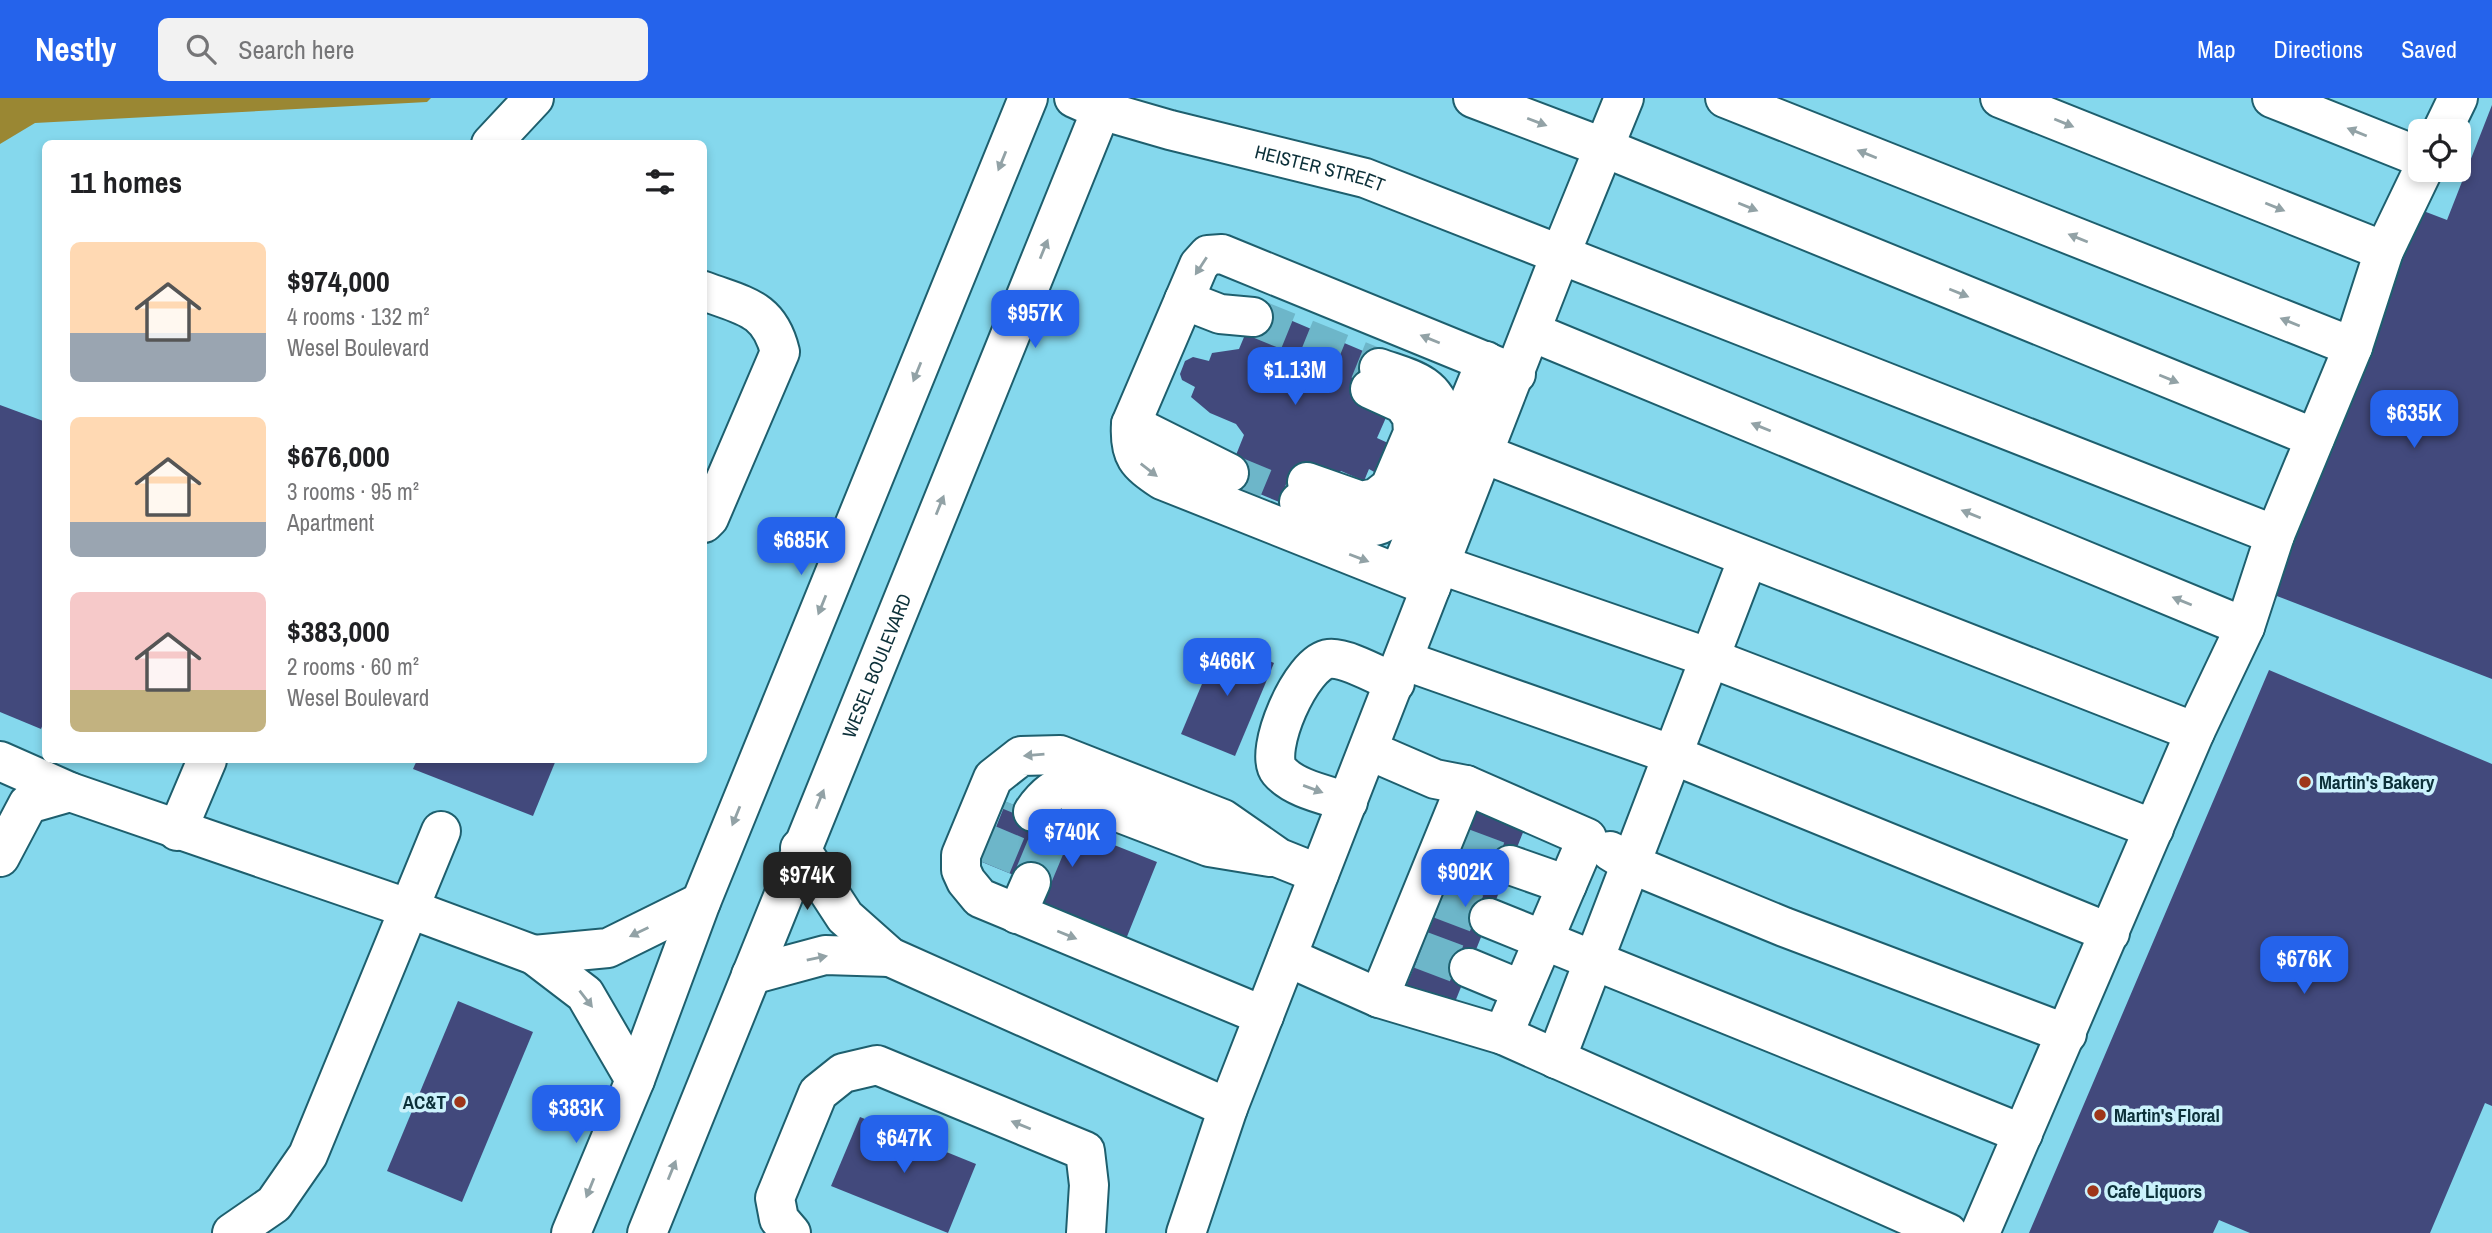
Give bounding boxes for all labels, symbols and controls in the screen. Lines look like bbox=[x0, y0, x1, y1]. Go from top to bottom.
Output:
search box bbox=[158, 18, 648, 81]
text: Nestly bbox=[35, 27, 116, 71]
icon: search bbox=[182, 30, 220, 68]
text: Search here bbox=[238, 32, 354, 67]
text: Map bbox=[2197, 33, 2235, 65]
text: Directions bbox=[2273, 33, 2363, 65]
text: Saved bbox=[2401, 33, 2457, 65]
one-way arrow bbox=[1527, 117, 1548, 128]
one-way arrow bbox=[2053, 118, 2074, 129]
map controls bbox=[2408, 119, 2471, 182]
button: locate bbox=[2408, 119, 2471, 182]
one-way arrow bbox=[2346, 126, 2367, 137]
street label: HEISTER STREET bbox=[1252, 138, 1389, 198]
one-way arrow bbox=[1856, 149, 1877, 160]
one-way arrow bbox=[997, 151, 1008, 172]
text: 11 homes bbox=[70, 162, 182, 202]
icon: filters bbox=[641, 163, 679, 201]
one-way arrow bbox=[1738, 201, 1759, 212]
one-way arrow bbox=[2265, 202, 2286, 213]
one-way arrow bbox=[2068, 233, 2089, 244]
one-way arrow bbox=[1039, 239, 1050, 260]
one-way arrow bbox=[1194, 257, 1208, 275]
text: $974,000 bbox=[287, 261, 390, 301]
icon: home bbox=[126, 270, 210, 354]
one-way arrow bbox=[1948, 287, 1969, 298]
pin: $957K bbox=[986, 290, 1084, 350]
text: $957K bbox=[1007, 297, 1063, 328]
text: 4 rooms · 132 m² bbox=[287, 301, 430, 332]
one-way arrow bbox=[2279, 316, 2300, 327]
text: Wesel Boulevard bbox=[287, 332, 429, 363]
one-way arrow bbox=[1420, 333, 1441, 344]
pin: $1.13M bbox=[1238, 348, 1352, 407]
text: $1.13M bbox=[1264, 354, 1326, 385]
one-way arrow bbox=[911, 362, 922, 383]
one-way arrow bbox=[2159, 373, 2180, 384]
pin: $635K bbox=[2365, 390, 2463, 450]
text: $635K bbox=[2386, 397, 2442, 428]
one-way arrow bbox=[1751, 421, 1772, 432]
text: $676,000 bbox=[287, 436, 390, 476]
icon: home bbox=[126, 445, 210, 529]
one-way arrow bbox=[1140, 463, 1158, 478]
text: 3 rooms · 95 m² bbox=[287, 476, 419, 507]
one-way arrow bbox=[934, 495, 945, 516]
text: Apartment bbox=[287, 507, 374, 538]
one-way arrow bbox=[1961, 508, 1982, 519]
pin: $685K bbox=[752, 518, 850, 577]
text: $685K bbox=[773, 524, 829, 555]
one-way arrow bbox=[1348, 552, 1369, 563]
street label: WESEL BOULEVARD bbox=[836, 590, 917, 742]
one-way arrow bbox=[816, 595, 827, 616]
one-way arrow bbox=[2171, 595, 2192, 606]
text: $383,000 bbox=[287, 611, 390, 651]
icon: home bbox=[126, 620, 210, 704]
pin: $466K bbox=[1178, 638, 1276, 698]
text: $466K bbox=[1199, 645, 1255, 676]
text: 2 rooms · 60 m² bbox=[287, 651, 419, 682]
text: Wesel Boulevard bbox=[287, 682, 429, 713]
one-way arrow bbox=[1023, 750, 1045, 761]
place label: Martin's Bakery bbox=[2319, 769, 2435, 795]
marker: Martin's Bakery bbox=[2297, 774, 2313, 790]
one-way arrow bbox=[1302, 784, 1323, 795]
one-way arrow bbox=[814, 789, 826, 809]
one-way arrow bbox=[730, 806, 742, 826]
pin: $740K bbox=[1023, 810, 1121, 869]
text: $740K bbox=[1044, 816, 1100, 847]
pin: $902K bbox=[1416, 850, 1514, 909]
pin: $974K bbox=[758, 852, 856, 912]
text: $902K bbox=[1437, 856, 1493, 887]
text: $974K bbox=[779, 859, 835, 890]
one-way arrow bbox=[629, 927, 649, 938]
one-way arrow bbox=[1057, 929, 1078, 940]
pin: $676K bbox=[2255, 936, 2353, 996]
text: $676K bbox=[2276, 943, 2332, 974]
one-way arrow bbox=[806, 952, 828, 963]
one-way arrow bbox=[579, 989, 594, 1007]
pin: $383K bbox=[527, 1086, 625, 1145]
place label: AC&T bbox=[403, 1089, 446, 1115]
text: $383K bbox=[548, 1092, 604, 1123]
marker: AC&T bbox=[452, 1094, 468, 1110]
place label: Martin's Floral bbox=[2114, 1102, 2220, 1128]
marker: Martin's Floral bbox=[2092, 1107, 2108, 1123]
pin: $647K bbox=[855, 1116, 953, 1175]
one-way arrow bbox=[1011, 1119, 1032, 1130]
text: $647K bbox=[876, 1122, 932, 1153]
one-way arrow bbox=[667, 1159, 678, 1180]
one-way arrow bbox=[584, 1178, 596, 1198]
place label: Cafe Liquors bbox=[2107, 1178, 2202, 1204]
marker: Cafe Liquors bbox=[2085, 1183, 2101, 1199]

